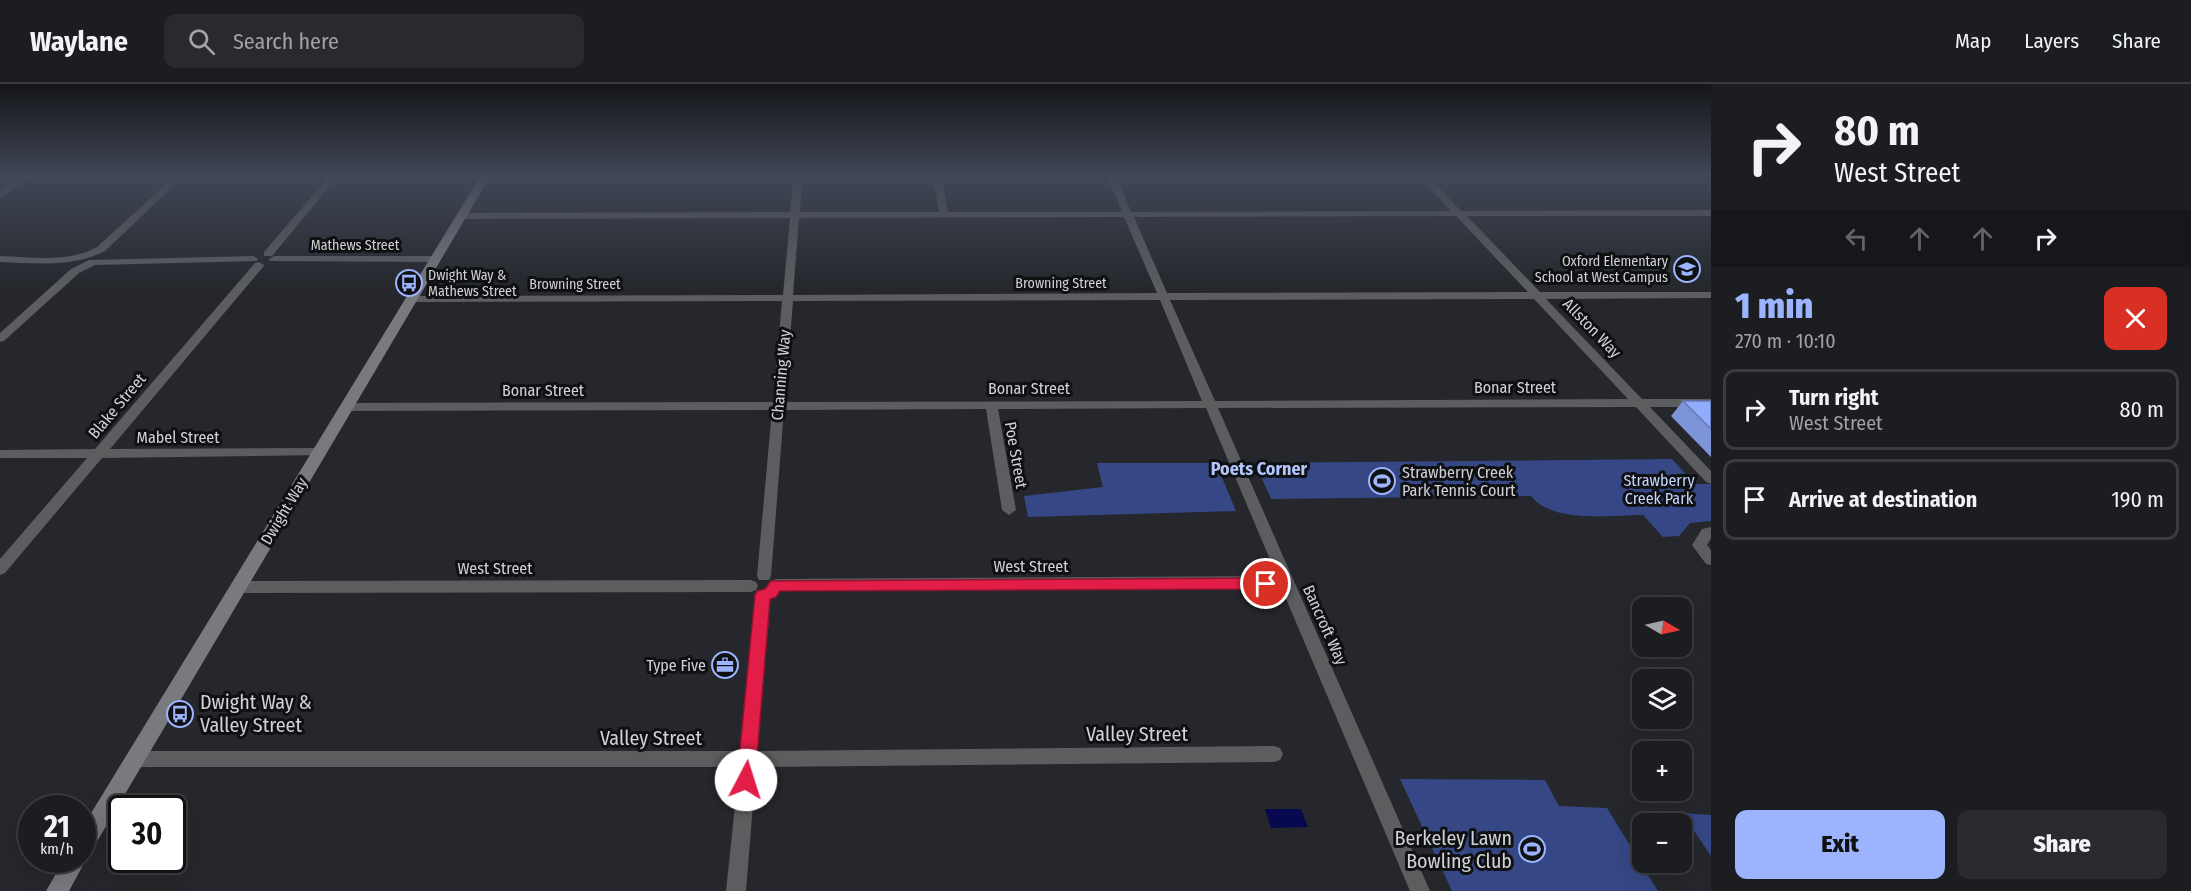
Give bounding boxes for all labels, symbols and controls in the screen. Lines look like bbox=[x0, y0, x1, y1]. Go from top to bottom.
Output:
search box bbox=[164, 14, 584, 68]
text: Waylane bbox=[30, 25, 128, 58]
icon: search bbox=[185, 25, 218, 58]
text: Search here bbox=[233, 28, 339, 55]
text: Map bbox=[1955, 28, 1991, 54]
text: Layers bbox=[2024, 28, 2079, 54]
text: Share bbox=[2112, 28, 2161, 54]
text: 80 m bbox=[1834, 106, 1920, 156]
icon: right bbox=[1735, 108, 1813, 186]
text: West Street bbox=[1834, 157, 1960, 189]
icon: left bbox=[1840, 222, 1873, 255]
icon: ahead bbox=[1903, 222, 1936, 255]
icon: ahead bbox=[1966, 222, 1999, 255]
icon: right bbox=[2029, 222, 2062, 255]
street label: Mathews Street bbox=[311, 237, 400, 254]
place label: Oxford Elementary School at West Campus bbox=[1535, 253, 1669, 286]
school or university icon: Oxford Elementary School at West Campus bbox=[1672, 254, 1702, 284]
place label: Dwight Way & Mathews Street bbox=[428, 267, 517, 300]
bus stop icon: Dwight Way & Mathews Street bbox=[394, 268, 424, 298]
street label: Browning Street bbox=[1015, 275, 1107, 292]
street label: Browning Street bbox=[529, 276, 621, 293]
text: 1 min bbox=[1735, 284, 1813, 328]
button: close bbox=[2104, 287, 2167, 350]
street label: Allston Way bbox=[1559, 294, 1626, 362]
street label: Channing Way bbox=[768, 328, 795, 421]
text: 270 m · 10:10 bbox=[1735, 329, 1836, 353]
street label: Blake Street bbox=[84, 369, 150, 442]
street label: Bonar Street bbox=[1474, 378, 1557, 397]
street label: Bonar Street bbox=[988, 379, 1071, 398]
street label: Bonar Street bbox=[502, 381, 585, 400]
text: Turn right bbox=[1789, 384, 1878, 411]
icon: right bbox=[1738, 393, 1771, 426]
text: 80 m bbox=[2119, 396, 2164, 423]
text: West Street bbox=[1789, 411, 1883, 435]
street label: Poe Street bbox=[1001, 420, 1031, 491]
street label: Mabel Street bbox=[137, 428, 220, 447]
district label: Poets Corner bbox=[1211, 458, 1308, 480]
place label: Strawberry Creek Park Tennis Court bbox=[1402, 463, 1516, 500]
sports icon: Strawberry Creek Park Tennis Court bbox=[1367, 466, 1397, 496]
park label: Strawberry Creek Park bbox=[1623, 471, 1695, 508]
street label: Dwight Way bbox=[257, 473, 312, 548]
icon: arrive bbox=[1738, 483, 1771, 516]
text: Arrive at destination bbox=[1789, 486, 1977, 513]
text: 190 m bbox=[2111, 486, 2164, 513]
street label: West Street bbox=[994, 557, 1069, 576]
pin bbox=[1240, 558, 1291, 609]
street label: West Street bbox=[458, 559, 533, 578]
icon: arrive bbox=[1249, 567, 1282, 600]
street label: Bancroft Way bbox=[1299, 582, 1351, 669]
north arrow bbox=[1632, 597, 1692, 657]
map controls bbox=[1632, 597, 1692, 873]
office icon: Type Five bbox=[710, 650, 740, 680]
place label: Type Five bbox=[646, 656, 706, 675]
button: layers bbox=[1632, 669, 1692, 729]
place label: Dwight Way & Valley Street bbox=[200, 690, 312, 737]
bus stop icon: Dwight Way & Valley Street bbox=[165, 699, 195, 729]
street label: Valley Street bbox=[1086, 722, 1188, 746]
street label: Valley Street bbox=[600, 726, 702, 750]
button: + bbox=[1632, 741, 1692, 801]
position arrow bbox=[714, 748, 778, 812]
speed limit sign: 30 bbox=[108, 795, 186, 873]
text: 21 bbox=[44, 809, 70, 845]
button: Exit bbox=[1735, 810, 1945, 879]
button: Share bbox=[1957, 810, 2167, 879]
button: − bbox=[1632, 813, 1692, 873]
place label: Berkeley Lawn Bowling Club bbox=[1395, 826, 1512, 873]
sports icon: Berkeley Lawn Bowling Club bbox=[1517, 834, 1547, 864]
text: km/h bbox=[40, 840, 74, 858]

